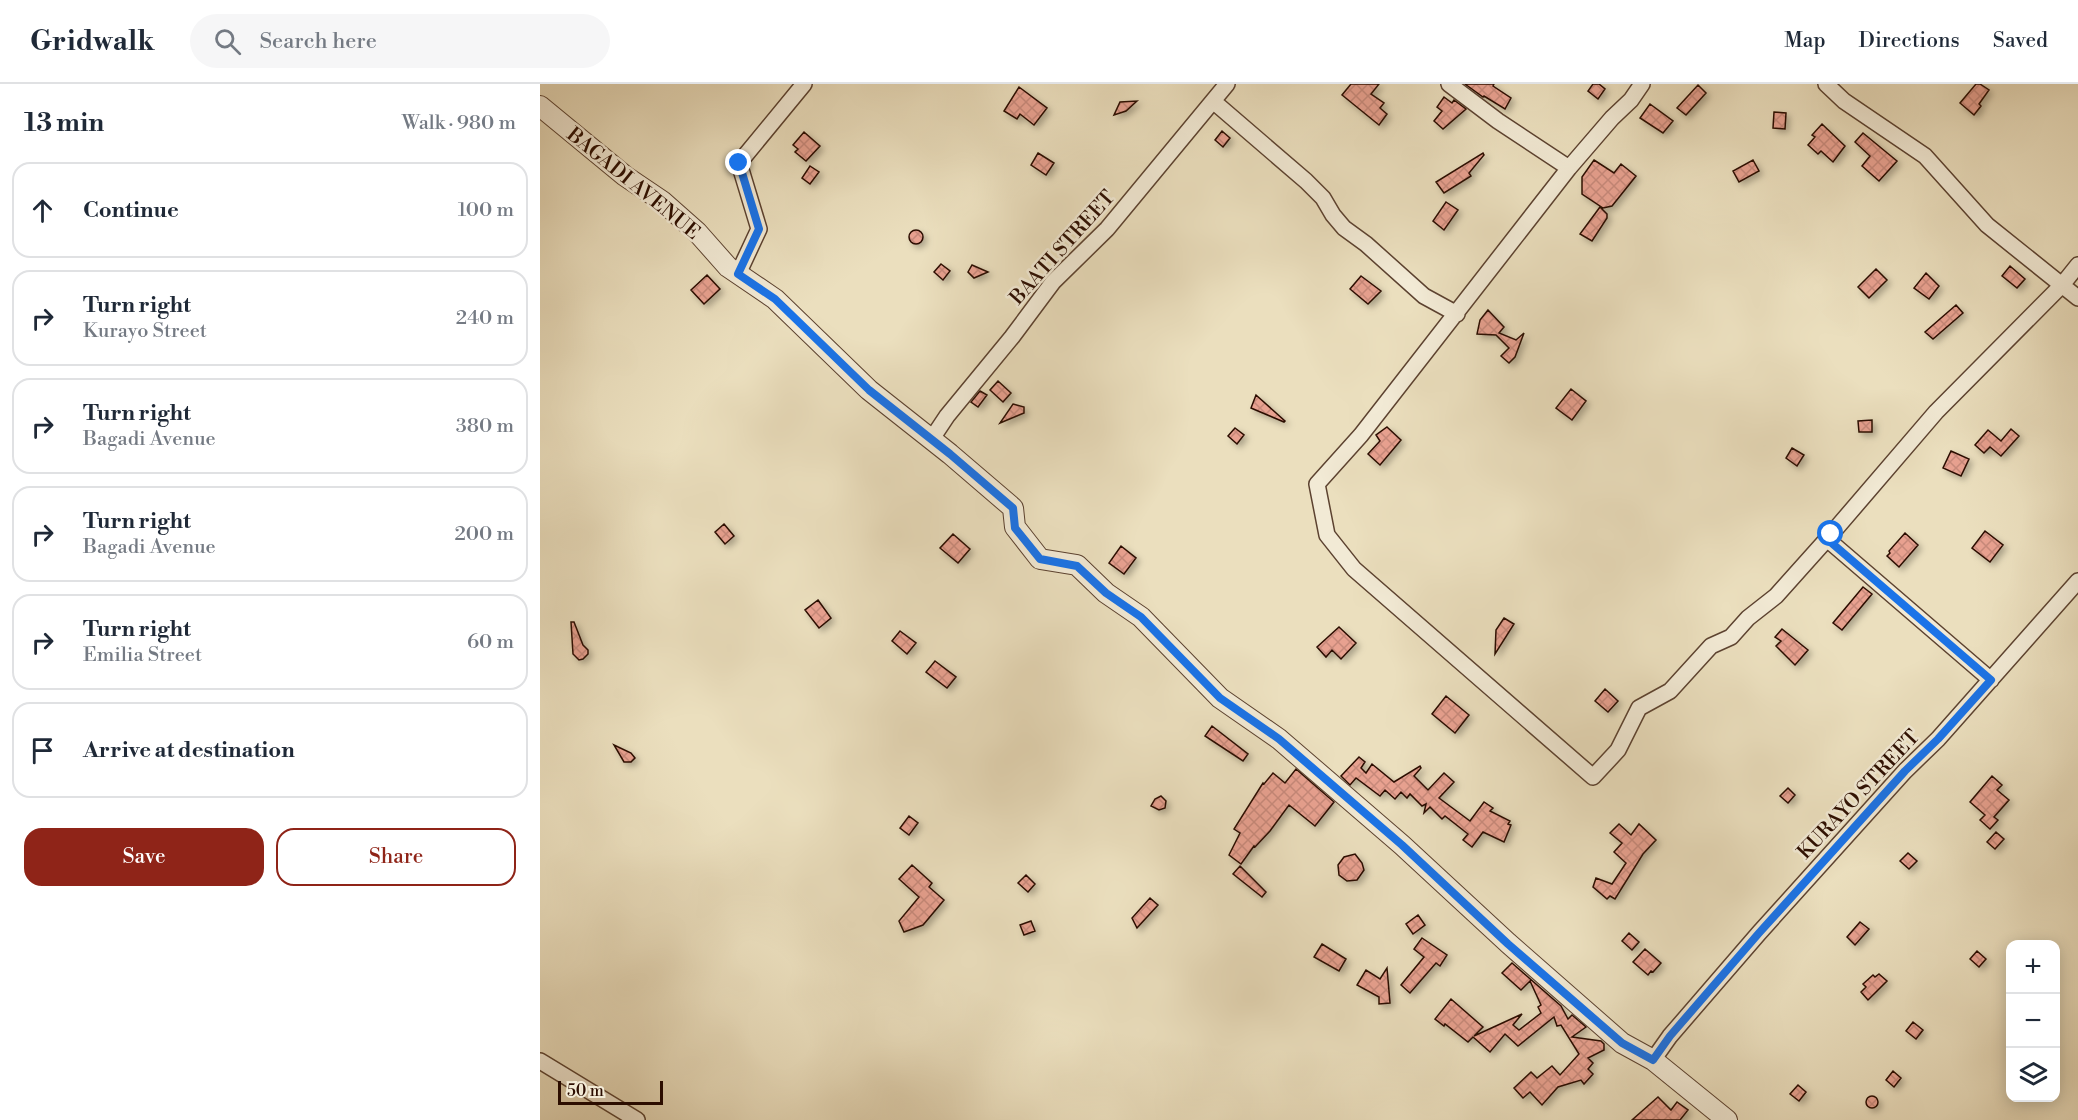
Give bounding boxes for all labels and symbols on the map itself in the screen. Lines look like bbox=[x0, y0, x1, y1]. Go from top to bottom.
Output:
street label: BAGADI AVENUE bbox=[561, 122, 705, 246]
route end bbox=[725, 149, 751, 175]
street label: BAATI STREET bbox=[1005, 186, 1121, 311]
route start bbox=[1817, 520, 1843, 546]
street label: KURAYO STREET bbox=[1793, 725, 1925, 865]
scale bar bbox=[558, 1078, 663, 1106]

